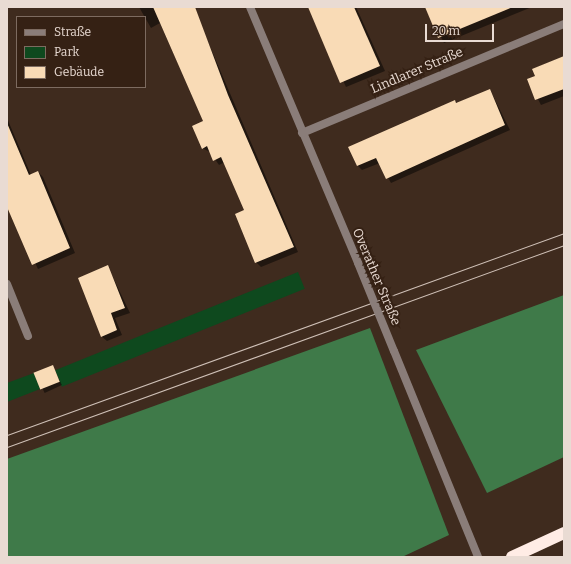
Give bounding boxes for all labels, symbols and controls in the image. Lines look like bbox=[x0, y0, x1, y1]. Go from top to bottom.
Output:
legend bbox=[16, 16, 146, 88]
scale bar bbox=[427, 16, 496, 42]
text: 20 m bbox=[432, 24, 460, 38]
text: Straße bbox=[54, 25, 91, 39]
text: Park bbox=[54, 45, 79, 59]
street label: Lindlarer Straße bbox=[369, 45, 465, 97]
text: Gebäude bbox=[54, 65, 104, 79]
street label: Overather Straße bbox=[349, 226, 403, 328]

